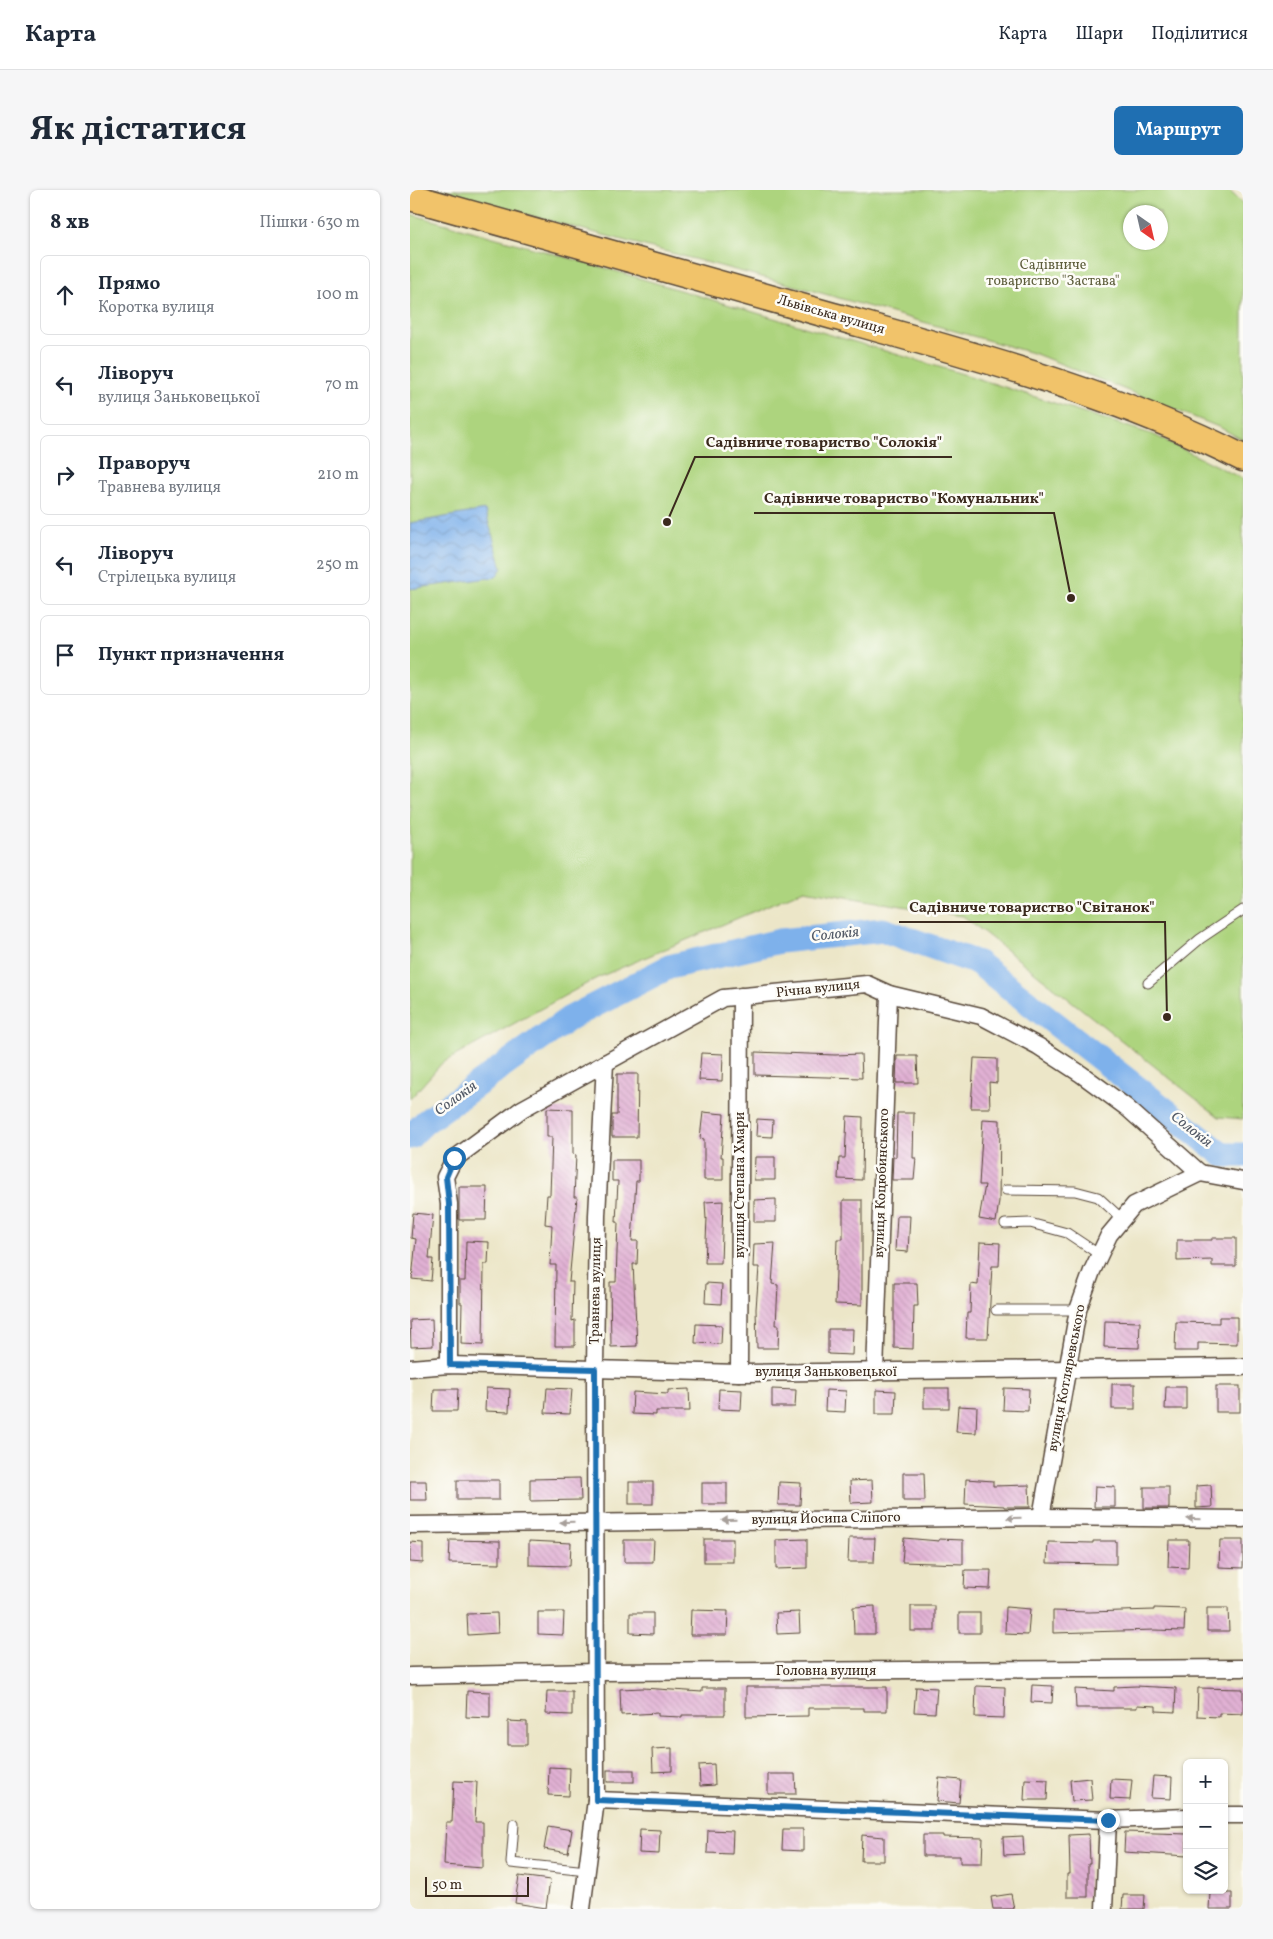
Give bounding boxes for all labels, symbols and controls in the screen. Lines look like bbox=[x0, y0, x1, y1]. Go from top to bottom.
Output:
text: Карта bbox=[25, 18, 96, 52]
text: Карта bbox=[999, 22, 1047, 47]
text: Шари bbox=[1075, 22, 1123, 47]
text: Поділитися bbox=[1151, 22, 1248, 47]
text: Як дістатися bbox=[30, 106, 246, 154]
button: Маршрут bbox=[1114, 106, 1243, 155]
north arrow bbox=[1123, 205, 1168, 250]
text: 8 хв bbox=[50, 208, 90, 237]
text: Пішки · 630 m bbox=[259, 212, 360, 234]
park label: Садівниче товариство "Застава" bbox=[986, 256, 1120, 291]
text: Прямо bbox=[98, 271, 160, 297]
icon: ahead bbox=[51, 281, 79, 309]
text: 100 m bbox=[316, 284, 359, 306]
street label: Львівська вулиця bbox=[775, 291, 887, 339]
text: Коротка вулиця bbox=[98, 297, 214, 319]
text: Ліворуч bbox=[98, 361, 173, 387]
icon: left bbox=[51, 371, 79, 399]
text: 70 m bbox=[325, 374, 359, 396]
text: вулиця Заньковецької bbox=[98, 387, 260, 409]
callout: Садівниче товариство "Солокія" bbox=[695, 427, 952, 457]
text: Садівниче товариство "Солокія" bbox=[706, 433, 942, 454]
text: Праворуч bbox=[98, 451, 190, 477]
icon: right bbox=[51, 461, 79, 489]
text: 210 m bbox=[317, 464, 359, 486]
text: Травнева вулиця bbox=[98, 477, 221, 499]
callout: Садівниче товариство "Комунальник" bbox=[754, 483, 1054, 513]
text: Садівниче товариство "Комунальник" bbox=[764, 489, 1044, 510]
text: Ліворуч bbox=[98, 541, 173, 567]
icon: left bbox=[51, 551, 79, 579]
text: 250 m bbox=[316, 554, 359, 576]
text: Стрілецька вулиця bbox=[98, 567, 236, 589]
icon: arrive bbox=[51, 641, 79, 669]
text: Пункт призначення bbox=[98, 642, 284, 668]
callout: Садівниче товариство "Світанок" bbox=[899, 892, 1165, 922]
text: Садівниче товариство "Світанок" bbox=[909, 898, 1155, 919]
water label: Солокія bbox=[810, 922, 860, 948]
street label: Річна вулиця bbox=[775, 975, 861, 1003]
water label: Солокія bbox=[430, 1076, 482, 1122]
water label: Солокія bbox=[1166, 1107, 1216, 1153]
street label: вулиця Коцюбинського bbox=[870, 1108, 894, 1258]
street label: вулиця Степана Хмари bbox=[731, 1111, 750, 1258]
route start bbox=[443, 1147, 466, 1170]
street label: Травнева вулиця bbox=[586, 1237, 606, 1345]
street label: вулиця Котляревського bbox=[1043, 1303, 1091, 1453]
street label: вулиця Заньковецької bbox=[755, 1363, 897, 1382]
street label: вулиця Йосипа Сліпого bbox=[751, 1507, 901, 1530]
one-way arrow bbox=[1006, 1514, 1022, 1522]
one-way arrow bbox=[1186, 1515, 1202, 1523]
one-way arrow bbox=[721, 1516, 737, 1524]
one-way arrow bbox=[559, 1518, 575, 1526]
street label: Головна вулиця bbox=[776, 1662, 876, 1681]
map controls bbox=[1183, 1759, 1228, 1894]
button: + bbox=[1183, 1759, 1228, 1804]
button: − bbox=[1183, 1804, 1228, 1849]
route end bbox=[1097, 1809, 1120, 1832]
button: layers bbox=[1183, 1849, 1228, 1894]
scale bar bbox=[425, 1874, 529, 1897]
text: 50 m bbox=[432, 1876, 462, 1895]

